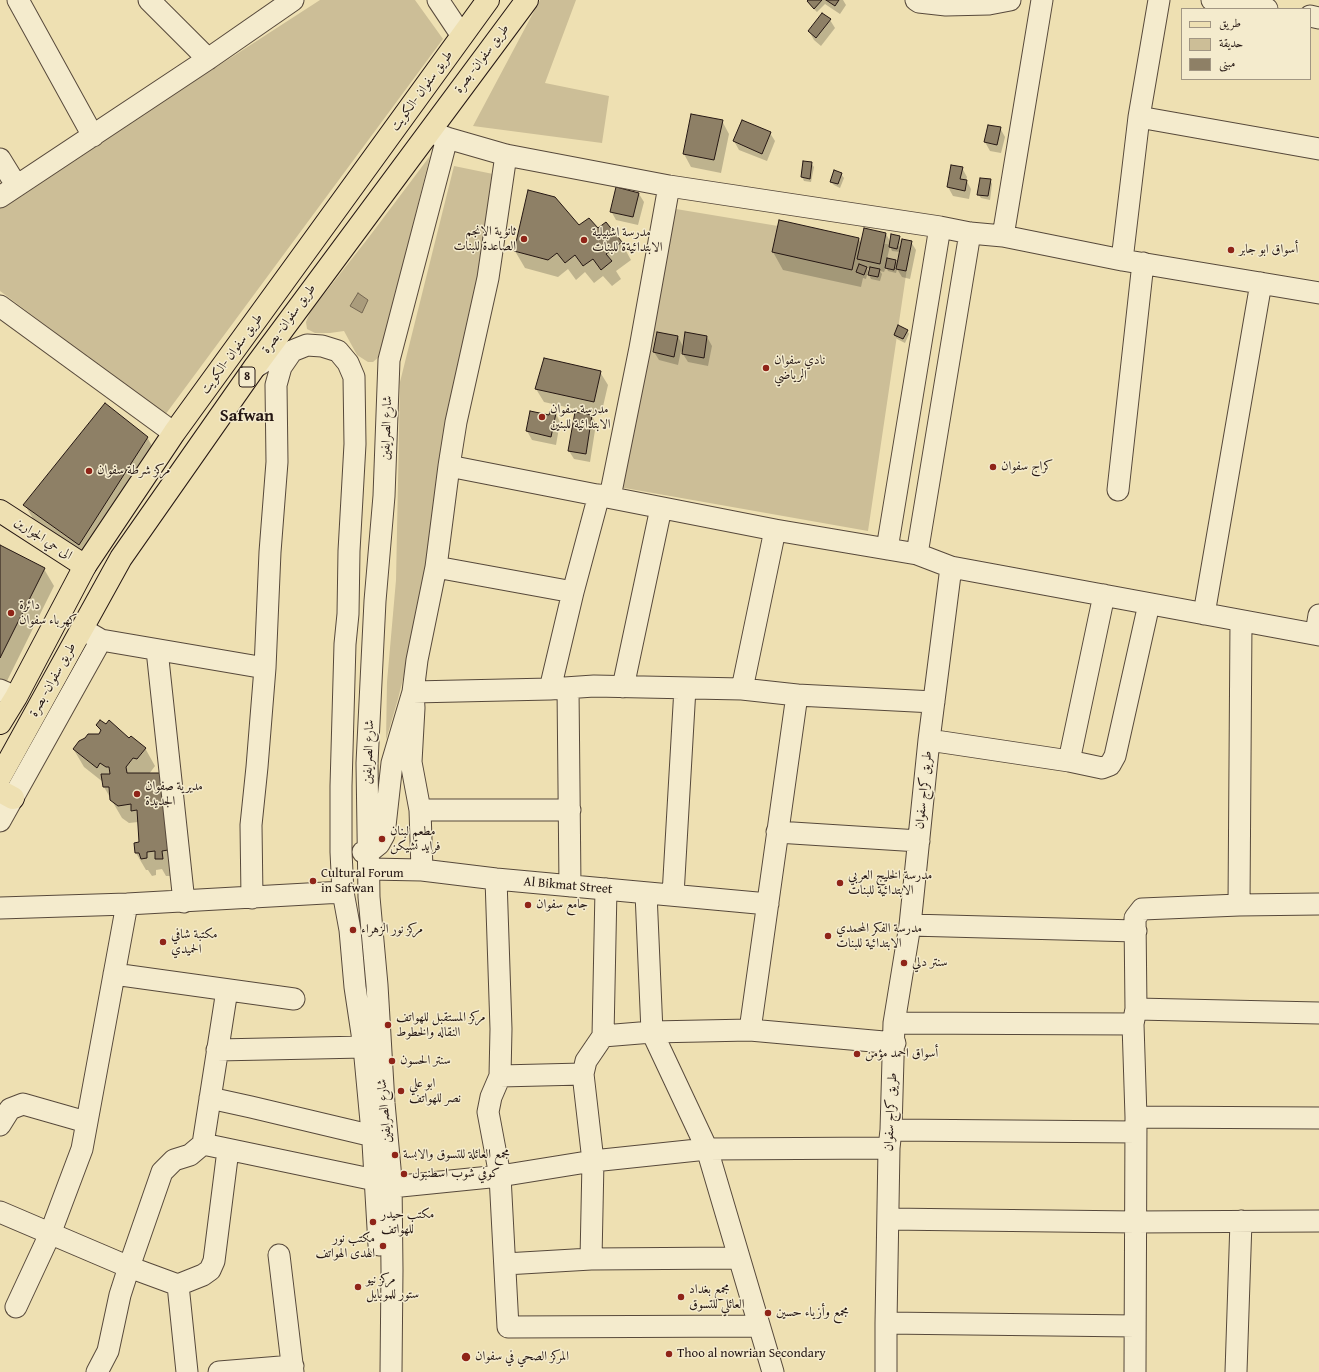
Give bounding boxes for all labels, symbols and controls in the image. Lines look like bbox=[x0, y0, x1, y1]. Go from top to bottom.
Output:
legend bbox=[1181, 8, 1311, 80]
text: طريق bbox=[1219, 14, 1241, 31]
street label: طريق سفوان- بصرة bbox=[451, 22, 513, 96]
text: حديقة bbox=[1219, 34, 1243, 51]
street label: طريق سفوان -الكويت bbox=[388, 48, 456, 134]
text: مبنى bbox=[1219, 54, 1235, 71]
place label: ثانوية الانجم الصاعدة للبنات bbox=[453, 224, 516, 255]
place label: مدرسة اشبيلية الابتدائيةة للبنات bbox=[592, 225, 662, 256]
marker: ثانوية الانجم الصاعدة للبنات bbox=[519, 234, 529, 244]
marker: مدرسة اشبيلية الابتدائيةة للبنات bbox=[579, 235, 589, 245]
place label: أسواق ابو جابر bbox=[1239, 242, 1298, 258]
marker: أسواق ابو جابر bbox=[1226, 245, 1236, 255]
street label: طريق سفوان- بصرة bbox=[259, 281, 319, 357]
street label: طريق سفوان -الكويت bbox=[198, 311, 266, 397]
place label: نادي سفوان الرياضي bbox=[774, 353, 825, 384]
marker: نادي سفوان الرياضي bbox=[761, 363, 771, 373]
road number: 8 bbox=[239, 367, 255, 387]
street label: شارع الصرايفين bbox=[378, 396, 396, 460]
place label: مدرسة سفوان الابتدائية للبنين bbox=[550, 402, 611, 433]
district label: Safwan bbox=[220, 407, 274, 427]
marker: مدرسة سفوان الابتدائية للبنين bbox=[537, 412, 547, 422]
place label: كراج سفوان bbox=[1001, 459, 1053, 475]
marker: كراج سفوان bbox=[988, 462, 998, 472]
place label: مركز شرطة سفوان bbox=[97, 463, 170, 479]
marker: مركز شرطة سفوان bbox=[84, 466, 94, 476]
street label: الى حي الجوارين bbox=[11, 515, 75, 563]
place label: دائرة كهرباء سفوان bbox=[19, 598, 77, 629]
marker: دائرة كهرباء سفوان bbox=[6, 608, 16, 618]
street label: طريق سفوان- بصرة bbox=[26, 640, 80, 720]
street label: شارع الصرايفين bbox=[360, 720, 378, 784]
street label: طريق كراج سفوان bbox=[912, 750, 936, 830]
place label: مديرية صفوان الجديدة bbox=[145, 779, 203, 810]
marker: مديرية صفوان الجديدة bbox=[132, 789, 142, 799]
place label: مطعم لبنان فرايد تشيكن bbox=[390, 824, 440, 855]
marker: مطعم لبنان فرايد تشيكن bbox=[377, 834, 387, 844]
place label: Cultural Forum in Safwan bbox=[321, 866, 404, 897]
place label: مدرسة الخليج العربي الابتدائية للبنات bbox=[848, 868, 932, 899]
street label: Al Bikmat Street bbox=[523, 874, 613, 898]
marker: Cultural Forum in Safwan bbox=[308, 876, 318, 886]
marker: مدرسة الخليج العربي الابتدائية للبنات bbox=[835, 878, 845, 888]
place label: جامع سفوان bbox=[536, 897, 588, 913]
marker: جامع سفوان bbox=[523, 900, 533, 910]
place label: مدرسة الفكر المحمدي الابتدائية للبنات bbox=[836, 921, 922, 952]
place label: مركز نور الزهراء bbox=[361, 922, 423, 938]
marker: مركز نور الزهراء bbox=[348, 925, 358, 935]
place label: مكتبة شافي الحميدي bbox=[171, 927, 217, 958]
marker: مدرسة الفكر المحمدي الابتدائية للبنات bbox=[823, 931, 833, 941]
marker: مكتبة شافي الحميدي bbox=[158, 937, 168, 947]
place label: سنتر دلي bbox=[912, 955, 948, 971]
marker: سنتر دلي bbox=[899, 958, 909, 968]
place label: مركز المستقبل للهواتف النقاله والخطوط bbox=[396, 1010, 486, 1041]
marker: مركز المستقبل للهواتف النقاله والخطوط bbox=[383, 1020, 393, 1030]
place label: أسواق احمد مؤمن bbox=[865, 1046, 938, 1062]
marker: أسواق احمد مؤمن bbox=[852, 1049, 862, 1059]
place label: سنتر الحسون bbox=[400, 1053, 451, 1069]
marker: سنتر الحسون bbox=[387, 1056, 397, 1066]
street label: طريق كراج سفوان bbox=[881, 1072, 901, 1152]
place label: ابو علي نصر للهواتف bbox=[409, 1076, 461, 1107]
street label: شارع الصرايفين bbox=[374, 1078, 396, 1144]
marker: ابو علي نصر للهواتف bbox=[396, 1086, 406, 1096]
place label: مجمع العائلة للتسوق والابسة bbox=[403, 1147, 510, 1163]
marker: مجمع العائلة للتسوق والابسة bbox=[390, 1150, 400, 1160]
place label: كوفي شوب اسطنبول bbox=[412, 1166, 500, 1182]
marker: كوفي شوب اسطنبول bbox=[399, 1169, 409, 1179]
place label: مكتب حيدر للهواتف bbox=[381, 1207, 434, 1238]
marker: مكتب حيدر للهواتف bbox=[368, 1217, 378, 1227]
place label: مكتب نور الهدى الهواتف bbox=[316, 1231, 375, 1262]
marker: مكتب نور الهدى الهواتف bbox=[378, 1241, 388, 1251]
place label: مركز نيو ستور للموبايل bbox=[366, 1272, 419, 1303]
marker: مركز نيو ستور للموبايل bbox=[353, 1282, 363, 1292]
place label: مجمع بغداد العائلي للتسوق bbox=[689, 1282, 745, 1313]
marker: مجمع بغداد العائلي للتسوق bbox=[676, 1292, 686, 1302]
place label: مجمع وأزياء حسين bbox=[776, 1305, 849, 1321]
marker: مجمع وأزياء حسين bbox=[763, 1308, 773, 1318]
place label: Thoo al nowrian Secondary bbox=[677, 1346, 826, 1362]
place label: المركز الصحي في سفوان bbox=[475, 1349, 569, 1365]
marker: Thoo al nowrian Secondary bbox=[664, 1349, 674, 1359]
marker: المركز الصحي في سفوان bbox=[460, 1351, 472, 1363]

